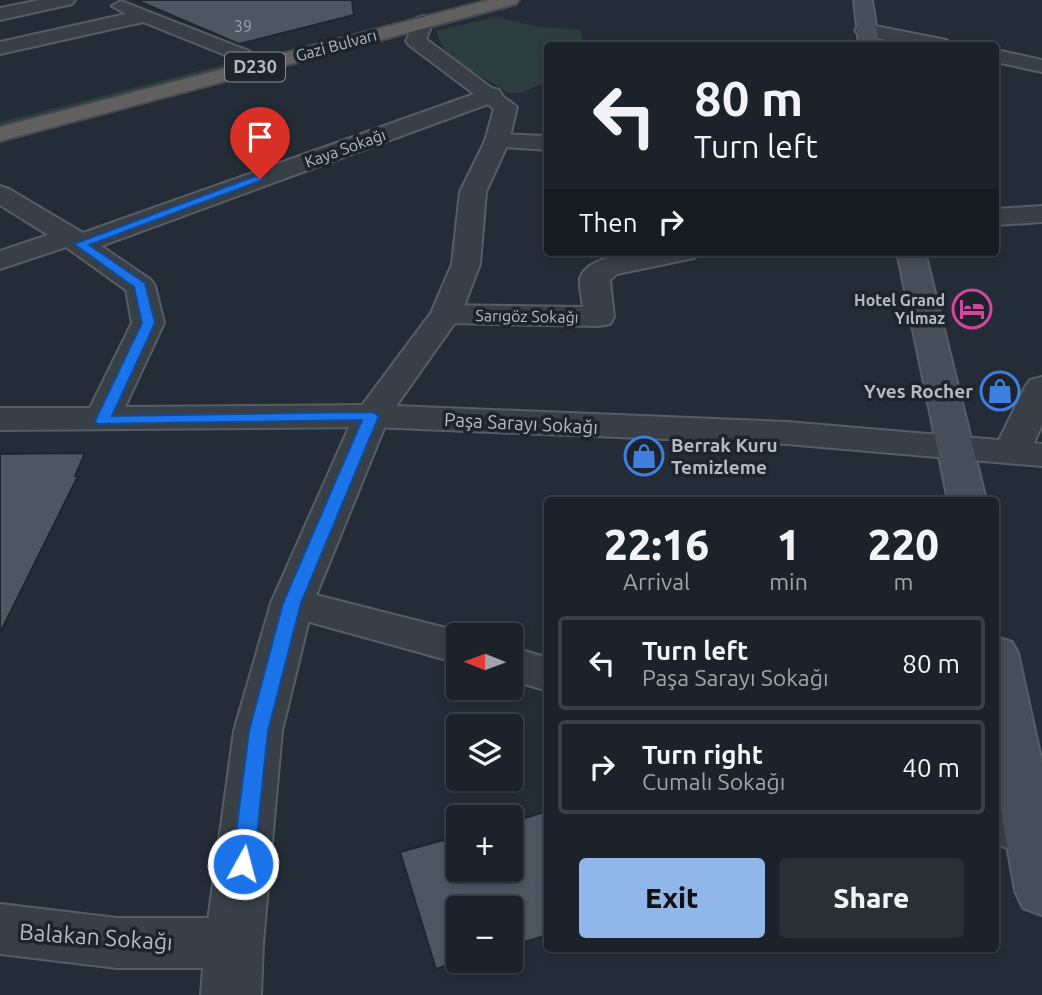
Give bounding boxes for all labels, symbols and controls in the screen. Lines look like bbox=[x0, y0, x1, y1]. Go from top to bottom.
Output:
house number: 39 bbox=[234, 17, 252, 35]
street label: Gazi Bulvarı bbox=[293, 26, 379, 64]
road number: D230 bbox=[225, 52, 285, 82]
icon: left bbox=[579, 70, 670, 161]
text: 80 m bbox=[694, 70, 803, 125]
pin bbox=[230, 107, 290, 179]
icon: arrive bbox=[241, 118, 279, 156]
street label: Kaya Sokağı bbox=[302, 125, 388, 171]
text: Turn left bbox=[694, 128, 818, 164]
icon: right bbox=[652, 203, 690, 241]
text: Then bbox=[579, 208, 638, 237]
hotel icon: Hotel Grand Yılmaz bbox=[951, 288, 993, 330]
place label: Hotel Grand Yılmaz bbox=[854, 291, 945, 327]
street label: Sarıgöz Sokağı bbox=[475, 306, 579, 326]
shop icon: Yves Rocher bbox=[979, 370, 1021, 412]
place label: Yves Rocher bbox=[864, 380, 973, 402]
street label: Paşa Sarayı Sokağı bbox=[443, 408, 599, 438]
place label: Berrak Kuru Temizleme bbox=[671, 434, 778, 478]
shop icon: Berrak Kuru Temizleme bbox=[623, 435, 665, 477]
text: 22:16 bbox=[604, 521, 709, 568]
text: 1 bbox=[777, 521, 800, 568]
text: 220 bbox=[868, 521, 939, 568]
text: Arrival bbox=[623, 569, 690, 594]
text: min bbox=[769, 569, 808, 594]
text: m bbox=[893, 569, 913, 594]
north arrow bbox=[446, 623, 523, 700]
map controls bbox=[446, 623, 523, 973]
text: Turn left bbox=[642, 636, 748, 665]
icon: left bbox=[583, 644, 621, 682]
text: 80 m bbox=[902, 649, 960, 678]
text: Paşa Sarayı Sokağı bbox=[642, 665, 829, 690]
button: layers bbox=[446, 714, 523, 791]
text: Turn right bbox=[642, 740, 763, 769]
icon: right bbox=[583, 748, 621, 786]
text: 40 m bbox=[902, 753, 960, 782]
text: Cumalı Sokağı bbox=[642, 769, 785, 794]
button: + bbox=[446, 805, 523, 882]
position arrow bbox=[206, 827, 280, 901]
button: Exit bbox=[579, 858, 765, 938]
button: Share bbox=[779, 858, 964, 938]
button: − bbox=[446, 896, 523, 973]
street label: Balakan Sokağı bbox=[18, 919, 174, 954]

